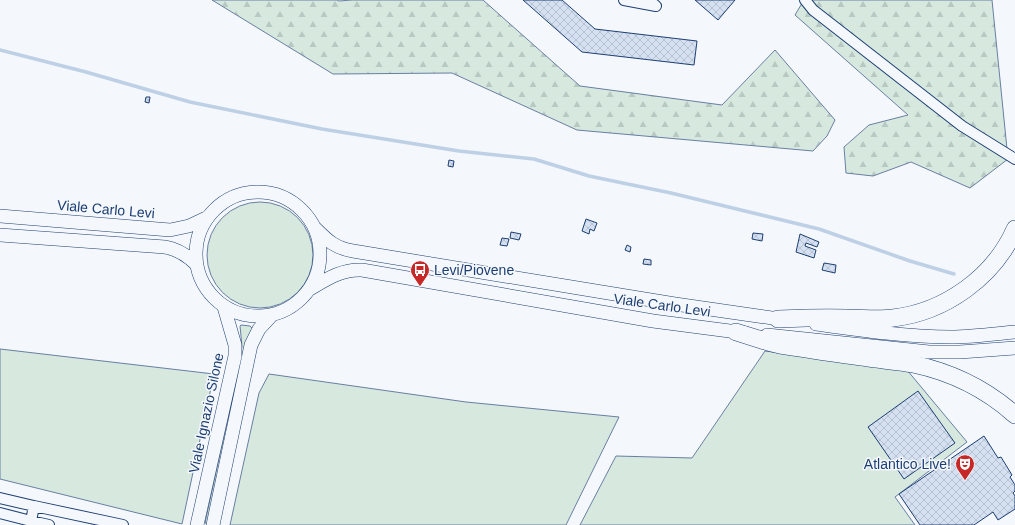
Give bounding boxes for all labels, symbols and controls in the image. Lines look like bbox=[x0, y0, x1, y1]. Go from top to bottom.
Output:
street label: Viale Carlo Levi bbox=[57, 197, 155, 221]
bus stop icon: Levi/Piovene bbox=[409, 259, 431, 287]
place label: Levi/Piovene bbox=[434, 262, 514, 278]
street label: Viale Carlo Levi bbox=[612, 290, 712, 320]
street label: Viale Ignazio Silone bbox=[185, 351, 227, 475]
theatre icon: Atlantico Live! bbox=[954, 453, 976, 481]
place label: Atlantico Live! bbox=[864, 456, 951, 472]

